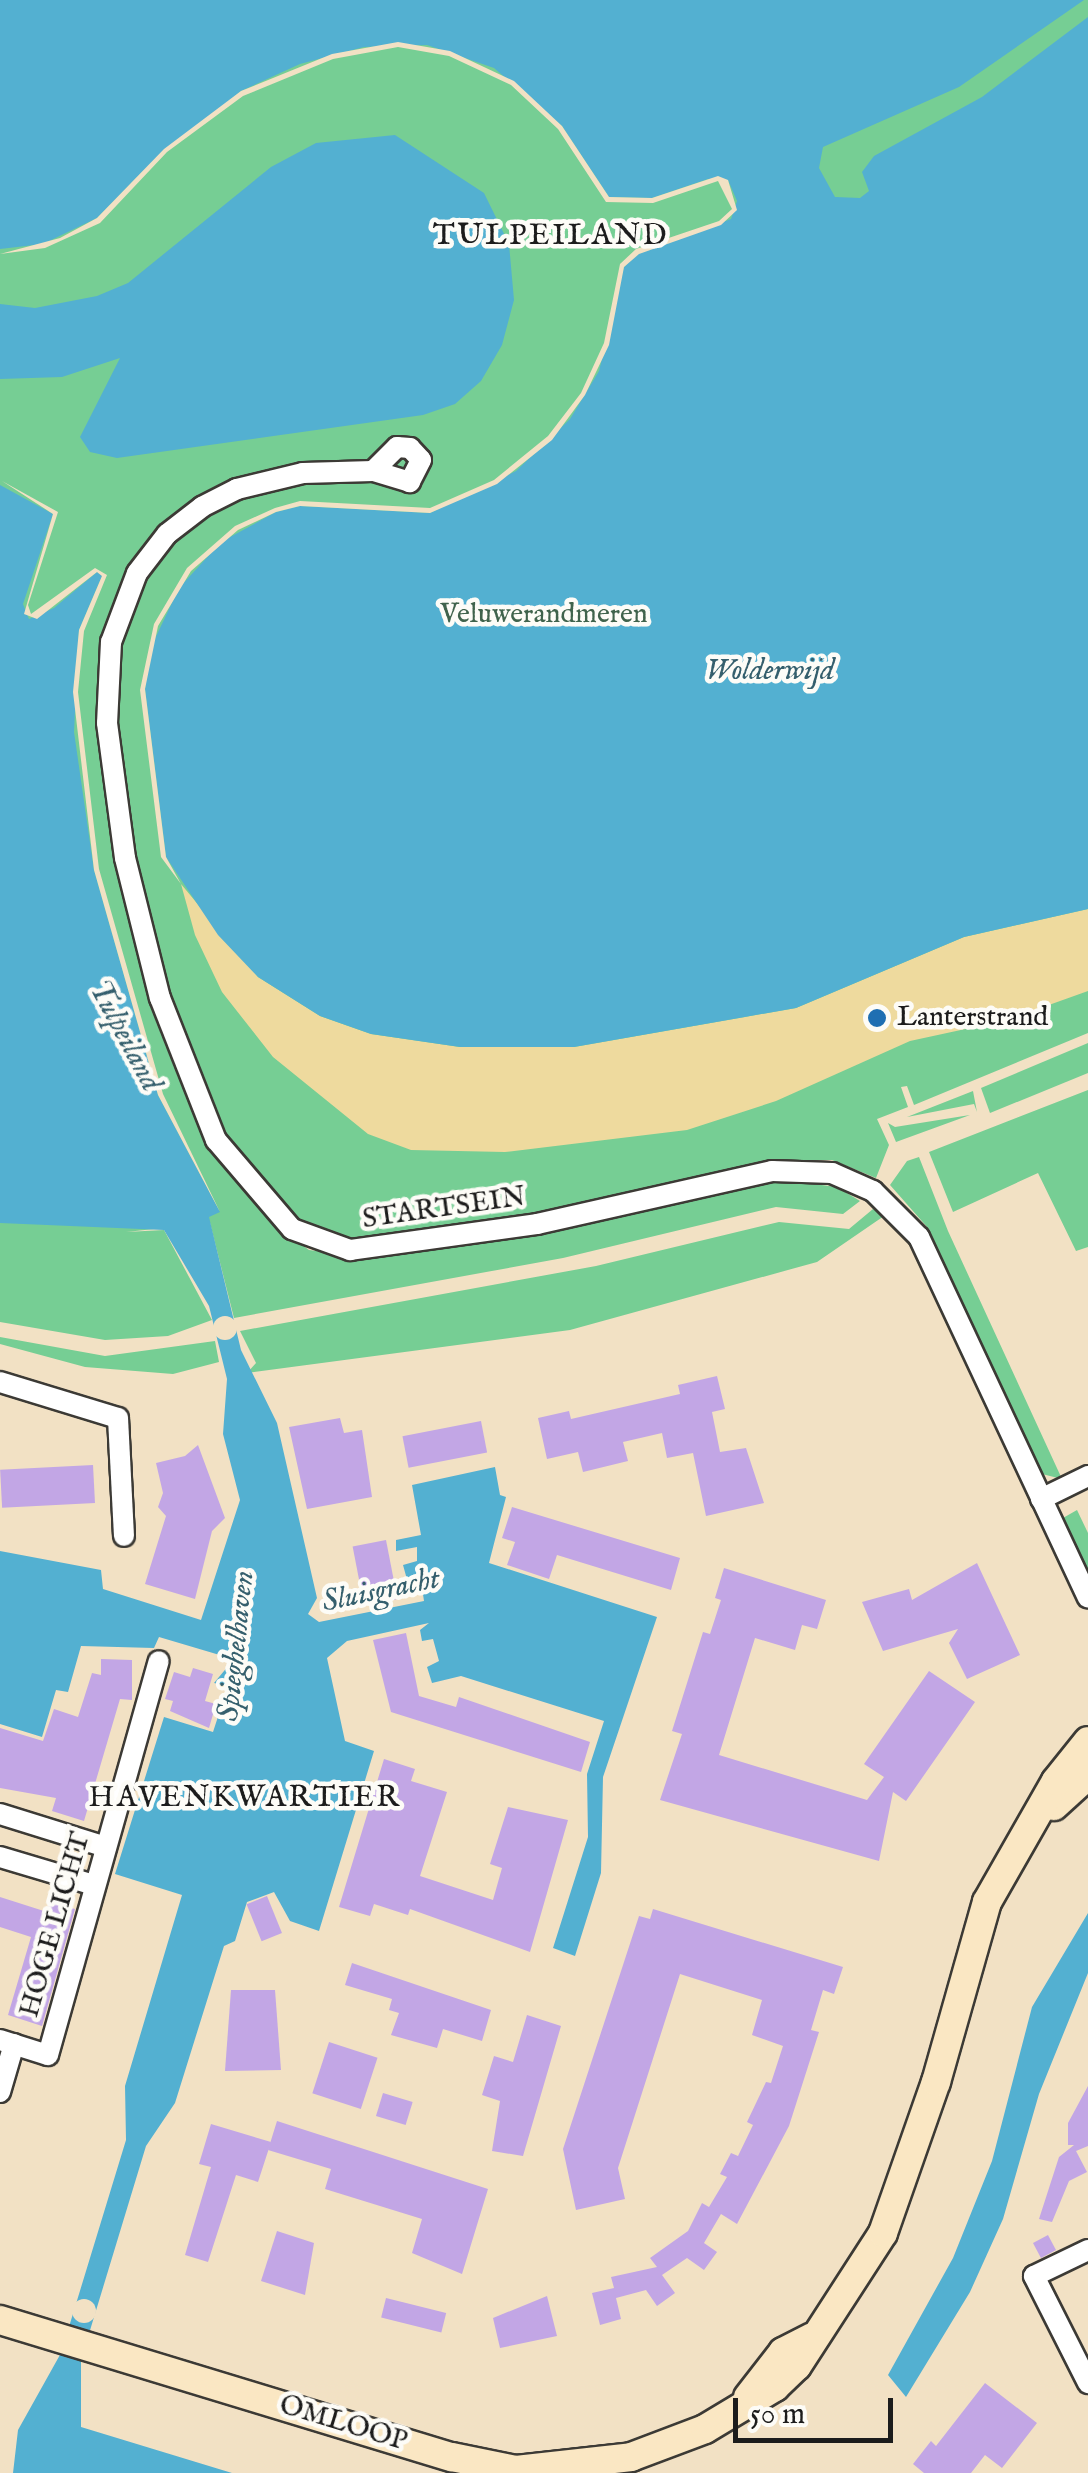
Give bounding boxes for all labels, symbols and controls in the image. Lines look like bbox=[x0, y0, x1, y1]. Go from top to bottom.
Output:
district label: TULPEILAND bbox=[433, 218, 669, 254]
park label: Veluwerandmeren bbox=[440, 598, 648, 632]
water label: Wolderwijd bbox=[706, 653, 834, 689]
water label: Tulpeiland bbox=[80, 974, 168, 1098]
place label: Lanterstrand bbox=[897, 1001, 1048, 1035]
marker: Lanterstrand bbox=[866, 1007, 888, 1029]
street label: STARTSEIN bbox=[360, 1181, 528, 1237]
water label: Sluisgracht bbox=[319, 1561, 443, 1621]
water label: Spieghelhaven bbox=[211, 1569, 263, 1723]
district label: HAVENKWARTIER bbox=[88, 1780, 402, 1816]
street label: HOGE LICHT bbox=[14, 1829, 98, 2021]
scale bar bbox=[738, 2378, 898, 2440]
street label: OMLOOP bbox=[275, 2389, 411, 2459]
text: 50 m bbox=[750, 2396, 805, 2434]

